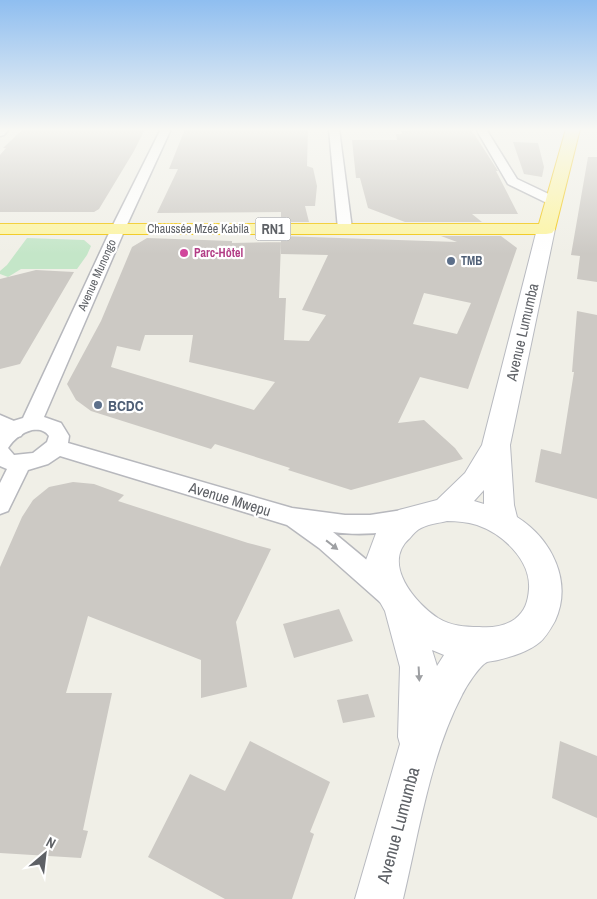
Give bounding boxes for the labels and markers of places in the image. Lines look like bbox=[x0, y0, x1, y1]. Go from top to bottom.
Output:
place label: Parc-Hôtel bbox=[194, 245, 243, 261]
marker: Parc-Hôtel bbox=[178, 247, 190, 259]
place label: TMB bbox=[461, 253, 482, 269]
marker: TMB bbox=[445, 255, 457, 267]
place label: BCDC bbox=[108, 395, 144, 416]
marker: BCDC bbox=[92, 399, 104, 411]

